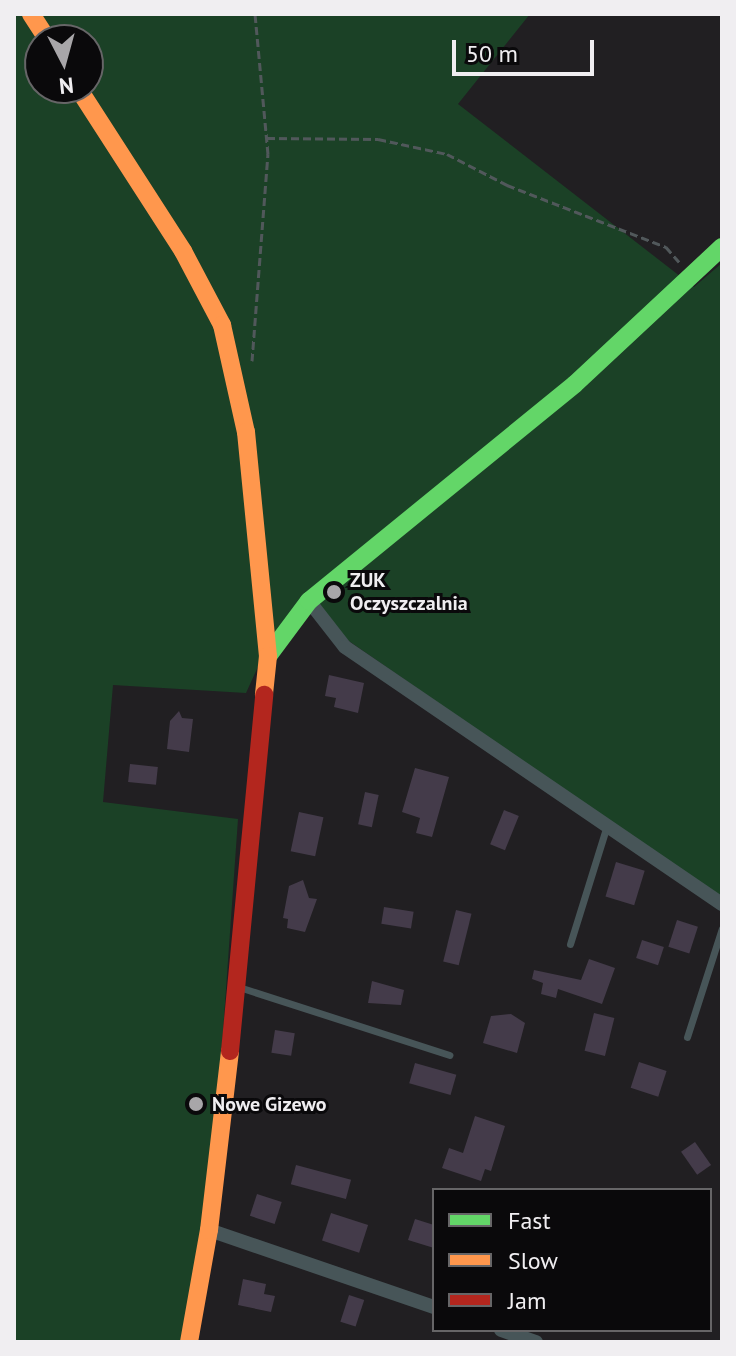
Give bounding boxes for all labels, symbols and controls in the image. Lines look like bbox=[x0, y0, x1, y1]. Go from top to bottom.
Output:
north arrow bbox=[24, 24, 104, 104]
scale bar bbox=[456, 24, 598, 74]
text: 50 m bbox=[466, 38, 518, 69]
text: N bbox=[58, 71, 75, 101]
place label: ZUK Oczyszczalnia bbox=[350, 568, 468, 615]
marker: ZUK Oczyszczalnia bbox=[325, 583, 343, 601]
place label: Nowe Gizewo bbox=[212, 1092, 327, 1116]
marker: Nowe Gizewo bbox=[187, 1095, 205, 1113]
legend bbox=[432, 1188, 712, 1332]
text: Fast bbox=[508, 1205, 551, 1236]
text: Slow bbox=[508, 1245, 558, 1276]
text: Jam bbox=[508, 1285, 546, 1316]

